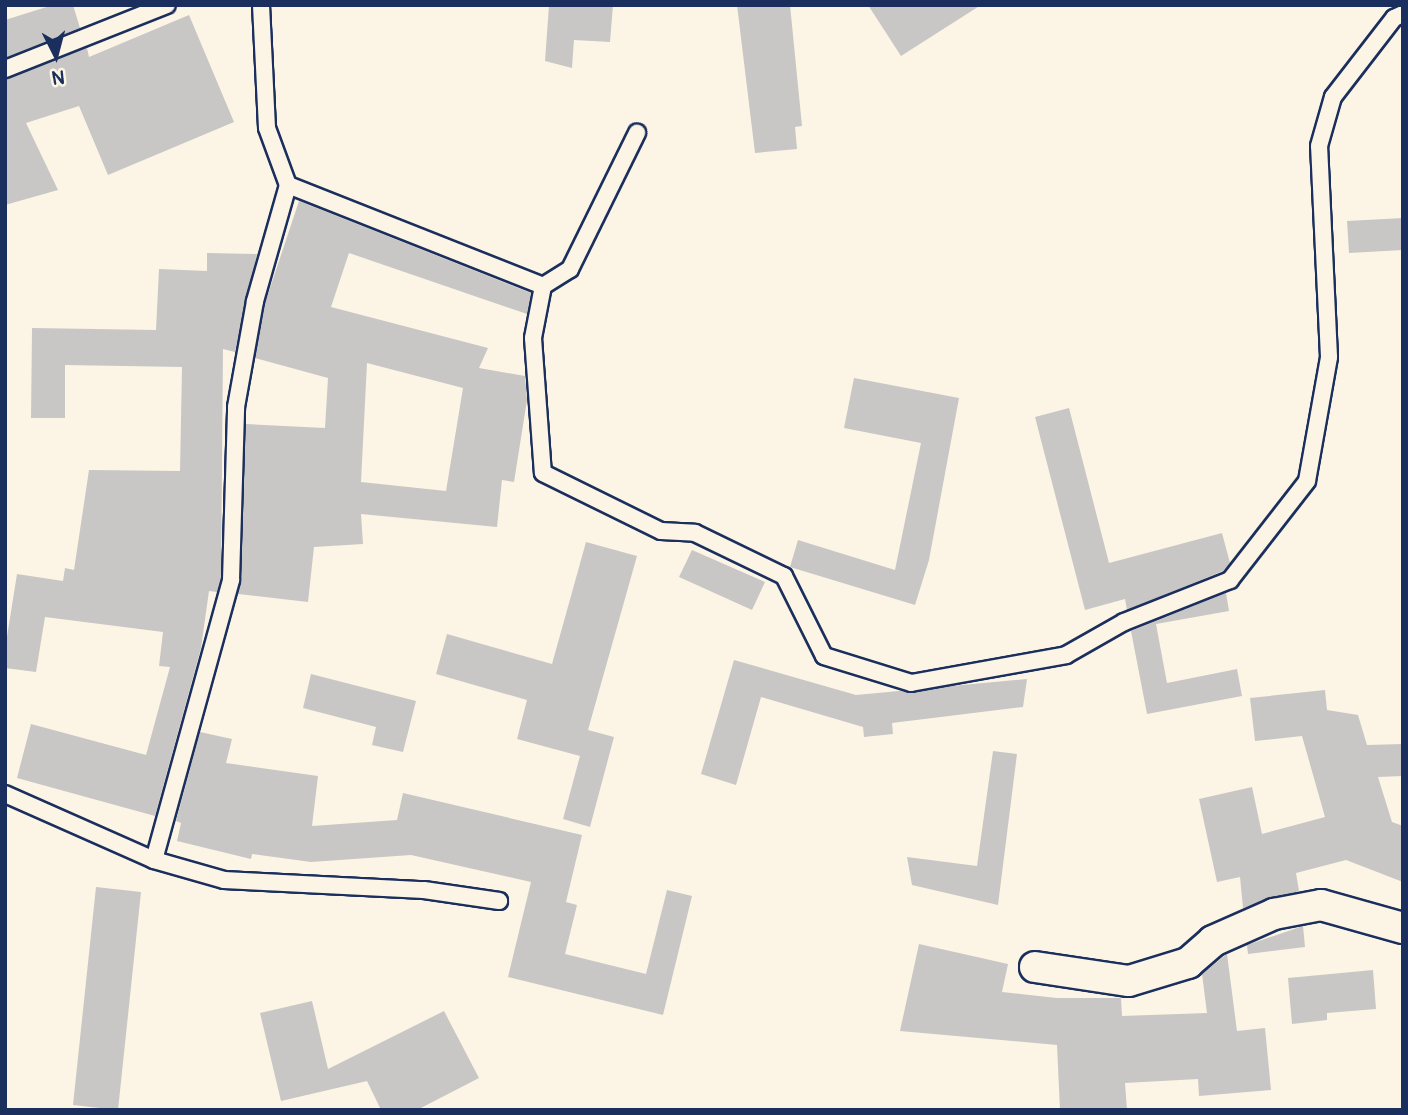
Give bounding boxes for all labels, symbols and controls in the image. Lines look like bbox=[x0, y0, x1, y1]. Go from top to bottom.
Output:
north arrow bbox=[21, 21, 91, 91]
text: N bbox=[51, 64, 66, 89]

